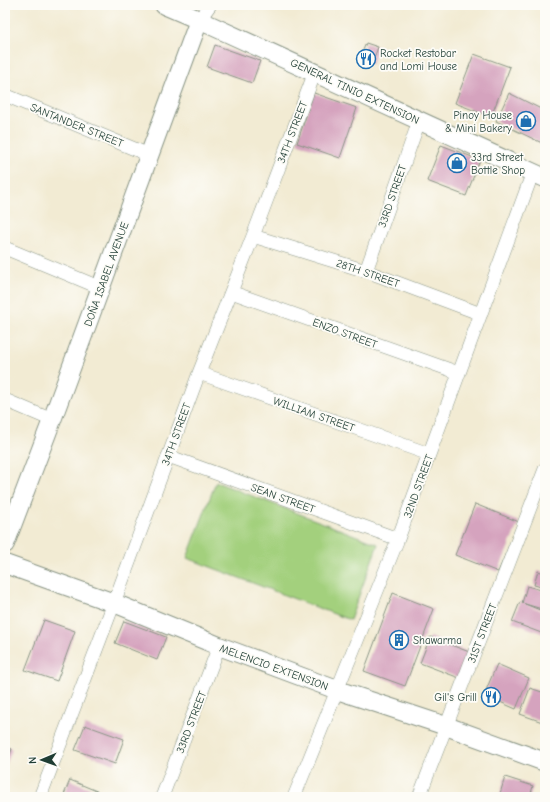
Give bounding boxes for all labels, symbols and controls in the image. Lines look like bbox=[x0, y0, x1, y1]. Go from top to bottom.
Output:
place label: Rocket Restobar and Lomi House bbox=[380, 47, 458, 73]
restaurant icon: Rocket Restobar and Lomi House bbox=[355, 48, 377, 70]
street label: GENERAL TINIO EXTENSION bbox=[288, 56, 421, 127]
street label: 34TH STREET bbox=[275, 99, 310, 165]
street label: SANTANDER STREET bbox=[28, 101, 126, 150]
place label: Pinoy House & Mini Bakery bbox=[445, 109, 512, 135]
shop icon: Pinoy House & Mini Bakery bbox=[515, 110, 537, 132]
place label: 33rd Street Bottle Shop bbox=[471, 151, 525, 177]
shop icon: 33rd Street Bottle Shop bbox=[446, 152, 468, 174]
street label: 33RD STREET bbox=[376, 163, 409, 229]
street label: DOÑA ISABEL AVENUE bbox=[81, 219, 132, 328]
street label: 28TH STREET bbox=[334, 257, 401, 290]
street label: ENZO STREET bbox=[311, 316, 379, 351]
street label: WILLIAM STREET bbox=[271, 394, 357, 435]
street label: 34TH STREET bbox=[159, 401, 194, 467]
street label: 32ND STREET bbox=[401, 452, 436, 520]
street label: SEAN STREET bbox=[249, 481, 317, 516]
street label: 31ST STREET bbox=[465, 601, 500, 665]
building icon: Shawarma bbox=[388, 629, 410, 651]
place label: Shawarma bbox=[413, 634, 462, 647]
street label: MELENCIO EXTENSION bbox=[218, 642, 330, 693]
restaurant icon: Gil's Grill bbox=[480, 686, 502, 708]
street label: 33RD STREET bbox=[174, 689, 209, 755]
place label: Gil's Grill bbox=[434, 691, 477, 704]
north arrow bbox=[22, 740, 62, 780]
text: N bbox=[26, 757, 39, 764]

